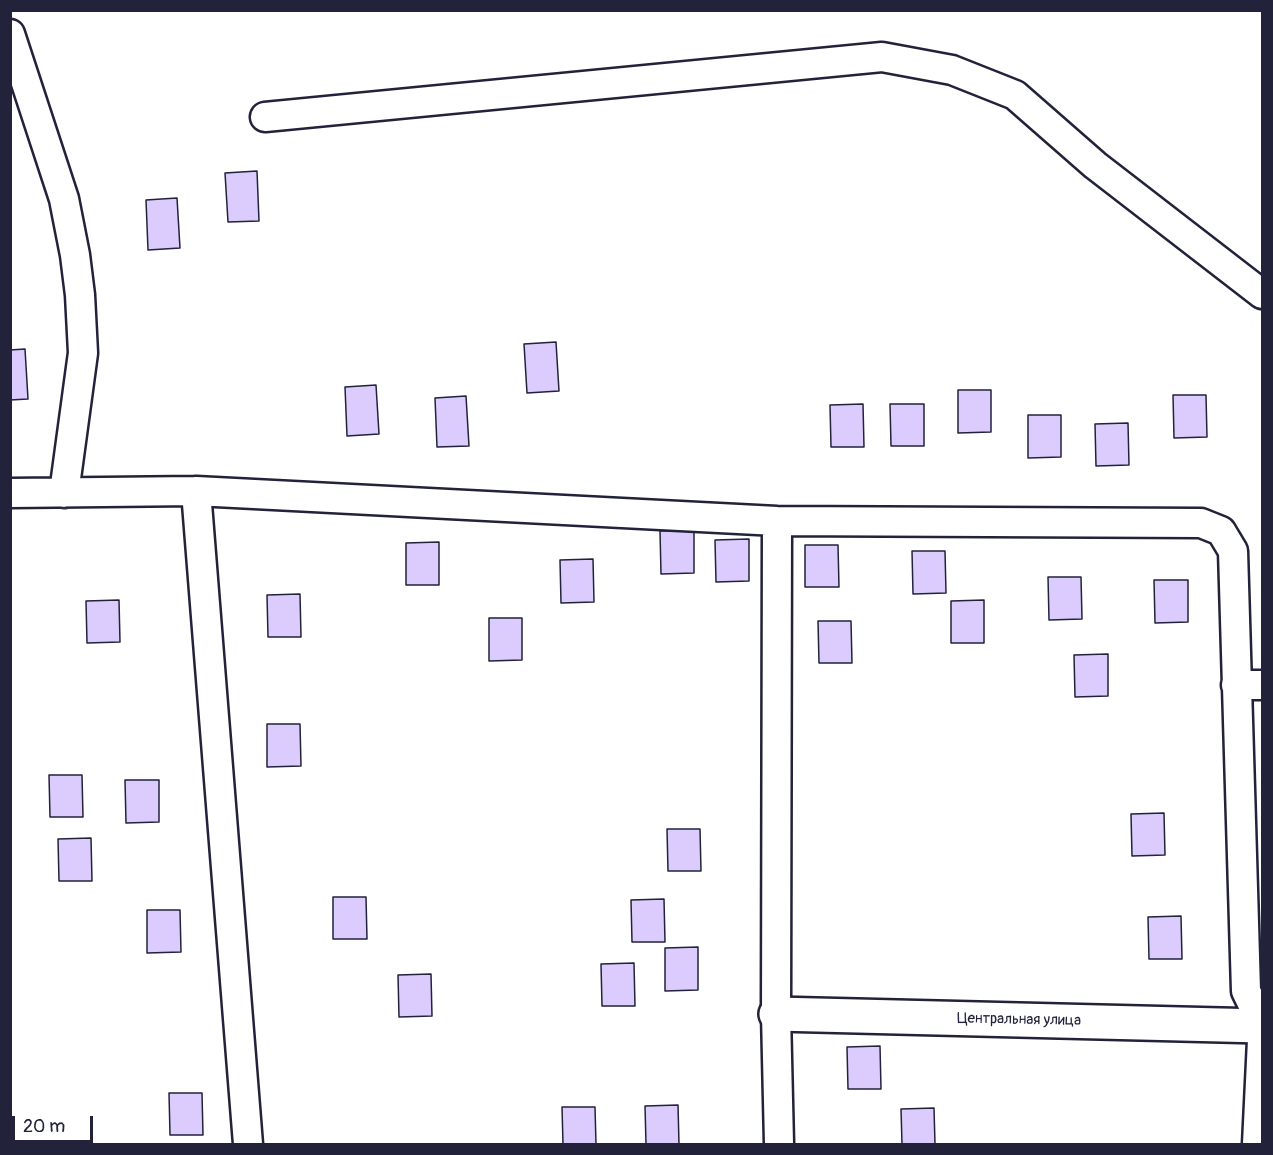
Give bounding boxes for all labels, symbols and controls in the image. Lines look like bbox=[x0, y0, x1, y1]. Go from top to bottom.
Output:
street label: Центральная улица bbox=[957, 1010, 1081, 1030]
scale bar bbox=[15, 1104, 96, 1142]
text: 20 m bbox=[23, 1115, 65, 1138]

